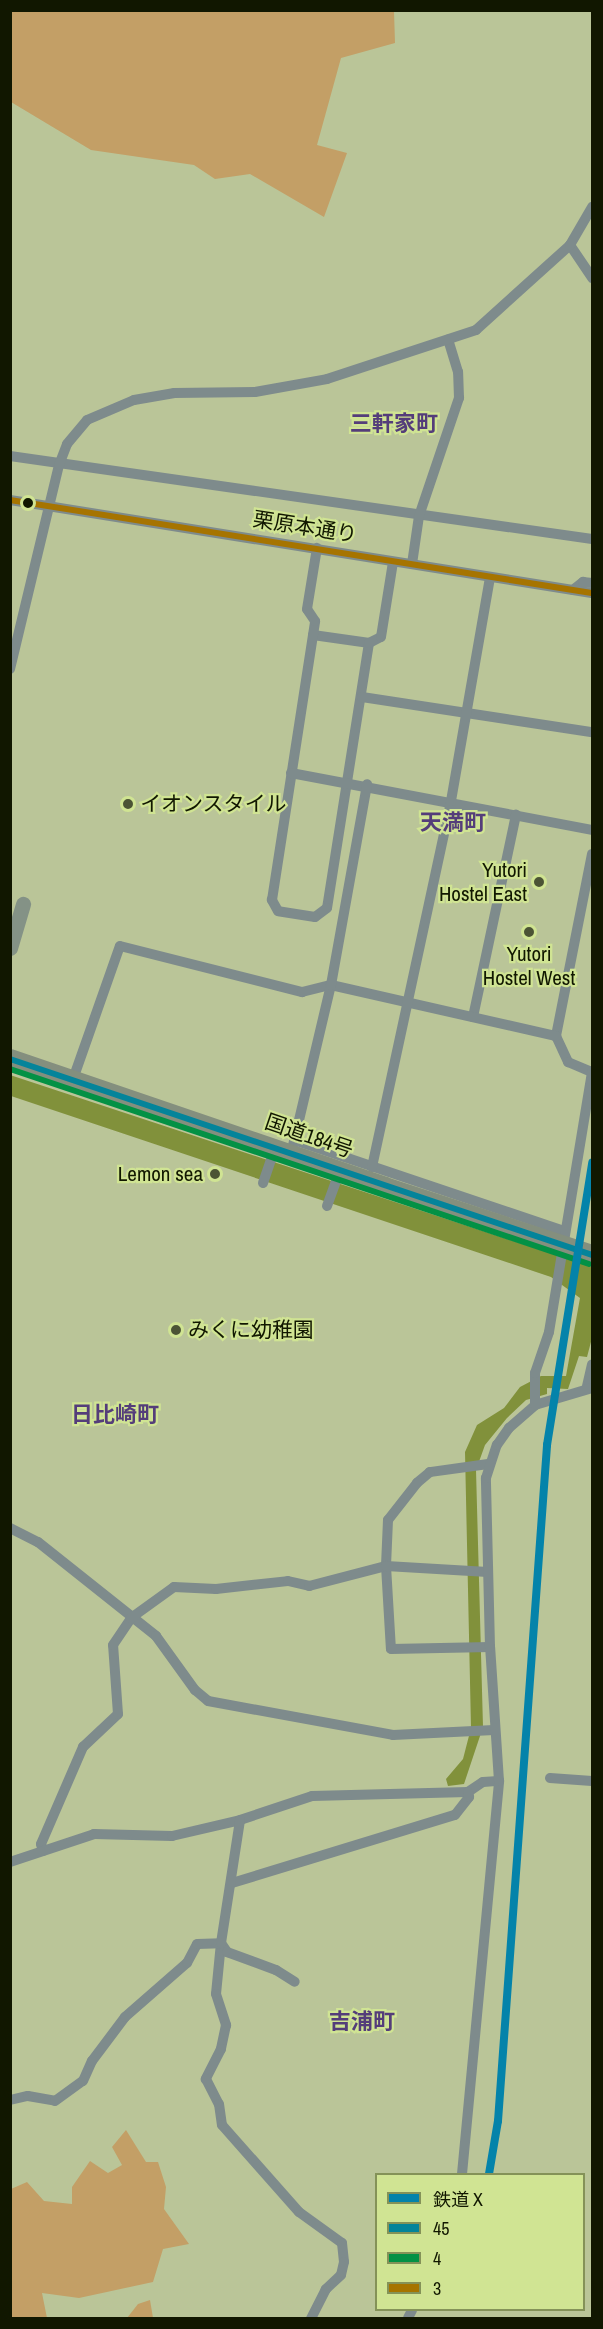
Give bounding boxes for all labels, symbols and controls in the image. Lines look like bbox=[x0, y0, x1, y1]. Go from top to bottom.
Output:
district label: 三軒家町 bbox=[350, 411, 438, 437]
unlabelled marker bbox=[22, 497, 34, 509]
street label: 栗原本通り bbox=[251, 506, 359, 548]
place label: イオンスタイル bbox=[140, 791, 287, 817]
marker: イオンスタイル bbox=[121, 797, 135, 811]
district label: 天満町 bbox=[420, 810, 486, 836]
place label: Yutori Hostel East bbox=[439, 857, 527, 907]
marker: Yutori Hostel East bbox=[532, 875, 546, 889]
marker: Yutori Hostel West bbox=[522, 925, 536, 939]
place label: Yutori Hostel West bbox=[483, 941, 575, 991]
street label: 国道184号 bbox=[262, 1109, 356, 1163]
place label: Lemon sea bbox=[118, 1161, 203, 1187]
marker: Lemon sea bbox=[208, 1167, 222, 1181]
place label: みくに幼稚園 bbox=[188, 1317, 314, 1343]
marker: みくに幼稚園 bbox=[169, 1323, 183, 1337]
district label: 日比崎町 bbox=[71, 1402, 159, 1428]
district label: 吉浦町 bbox=[329, 2009, 395, 2035]
legend bbox=[375, 2173, 585, 2311]
text: 鉄道 X bbox=[433, 2187, 483, 2212]
text: 45 bbox=[433, 2216, 449, 2241]
text: 4 bbox=[433, 2246, 441, 2271]
text: 3 bbox=[433, 2276, 441, 2301]

